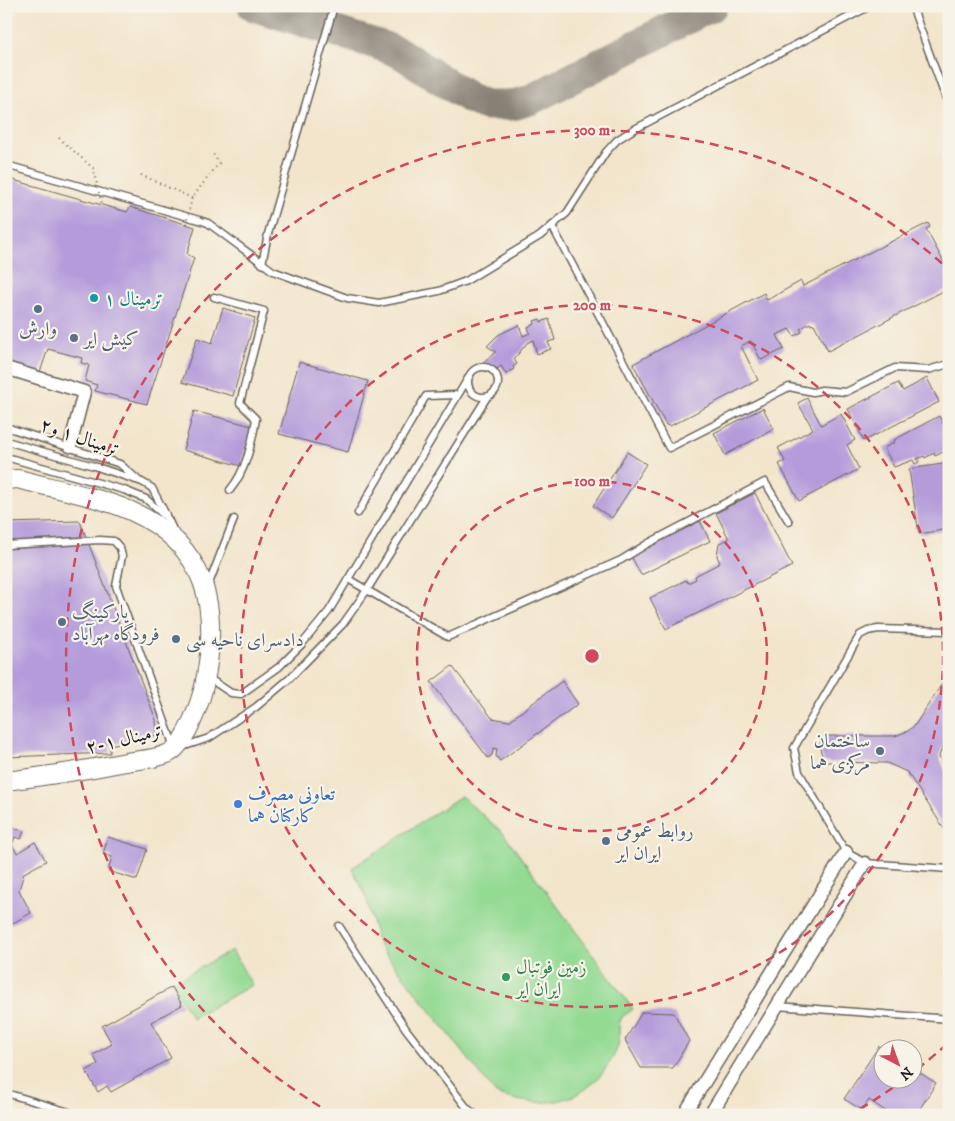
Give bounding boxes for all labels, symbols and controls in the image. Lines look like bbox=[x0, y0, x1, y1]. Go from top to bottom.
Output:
text: 300 m bbox=[574, 121, 611, 140]
place label: ترمینال ۱ bbox=[104, 288, 163, 311]
marker: ترمینال ۱ bbox=[88, 292, 100, 304]
text: 200 m bbox=[573, 296, 612, 315]
marker: وارش bbox=[32, 303, 44, 315]
place label: وارش bbox=[19, 318, 57, 341]
place label: کیش ایر bbox=[82, 328, 139, 351]
marker: کیش ایر bbox=[68, 332, 80, 344]
street label: ترمینال ۱ و۲ bbox=[37, 413, 122, 462]
text: 100 m bbox=[574, 472, 611, 491]
place label: پارکینگ فرودگاه مهرآباد bbox=[72, 599, 160, 646]
marker: پارکینگ فرودگاه مهرآباد bbox=[56, 616, 68, 628]
place label: دادسرای ناحیه سی bbox=[186, 629, 304, 653]
marker: دادسرای ناحیه سی bbox=[170, 633, 182, 645]
centre of rings bbox=[583, 647, 601, 665]
street label: ترمینال ۱-۲ bbox=[84, 719, 165, 759]
place label: ساختمان مرکزی هما bbox=[810, 730, 870, 776]
marker: ساختمان مرکزی هما bbox=[874, 745, 886, 757]
place label: تعاونی مصرف کارکنان هما bbox=[248, 783, 335, 828]
marker: تعاونی مصرف کارکنان هما bbox=[232, 798, 244, 810]
place label: روابط عمومی ایران ایر bbox=[614, 820, 694, 865]
marker: روابط عمومی ایران ایر bbox=[600, 835, 612, 847]
place label: زمین فوتبال ایران ایر bbox=[514, 956, 587, 1001]
marker: زمین فوتبال ایران ایر bbox=[500, 971, 512, 983]
north arrow bbox=[872, 1038, 922, 1088]
text: N bbox=[895, 1062, 916, 1084]

